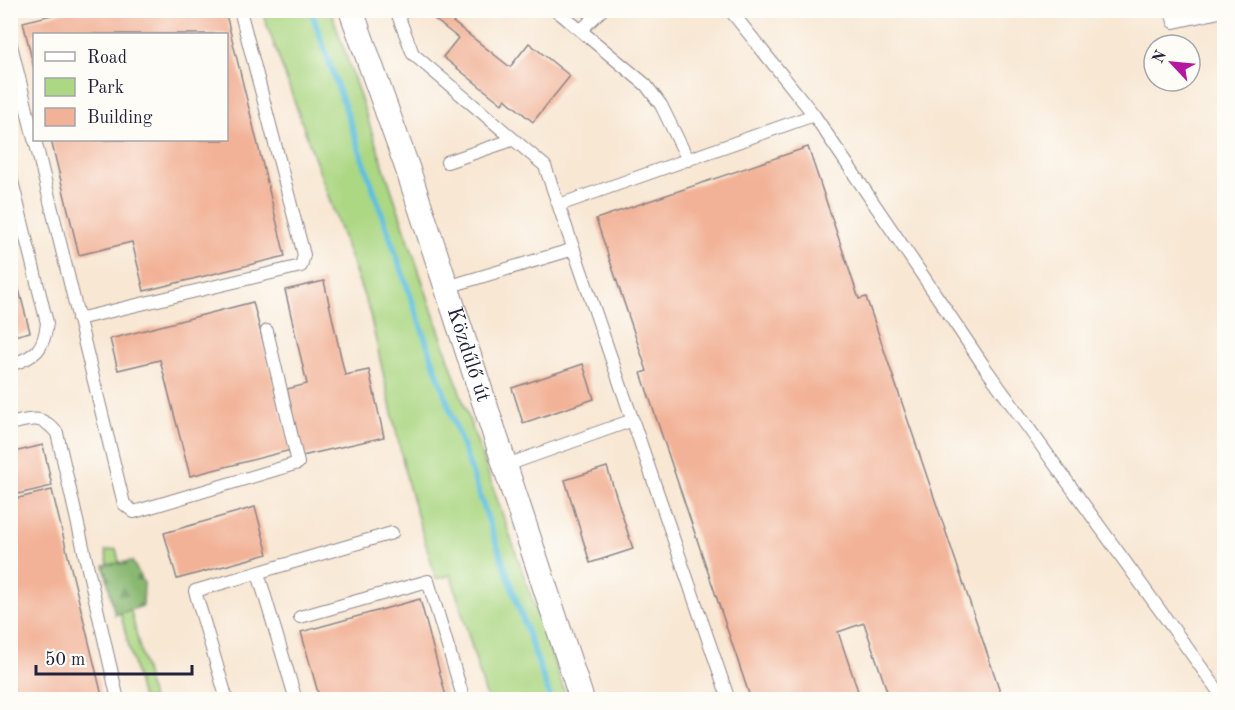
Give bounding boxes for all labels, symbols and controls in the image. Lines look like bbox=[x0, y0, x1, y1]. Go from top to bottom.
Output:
legend bbox=[33, 33, 228, 141]
north arrow bbox=[1142, 33, 1202, 93]
text: N bbox=[1150, 48, 1171, 66]
text: Road bbox=[87, 49, 127, 67]
text: Park bbox=[87, 79, 124, 97]
text: Building bbox=[87, 109, 153, 127]
street label: Közdűlő út bbox=[443, 304, 494, 404]
scale bar bbox=[36, 638, 192, 676]
text: 50 m bbox=[45, 651, 85, 669]

